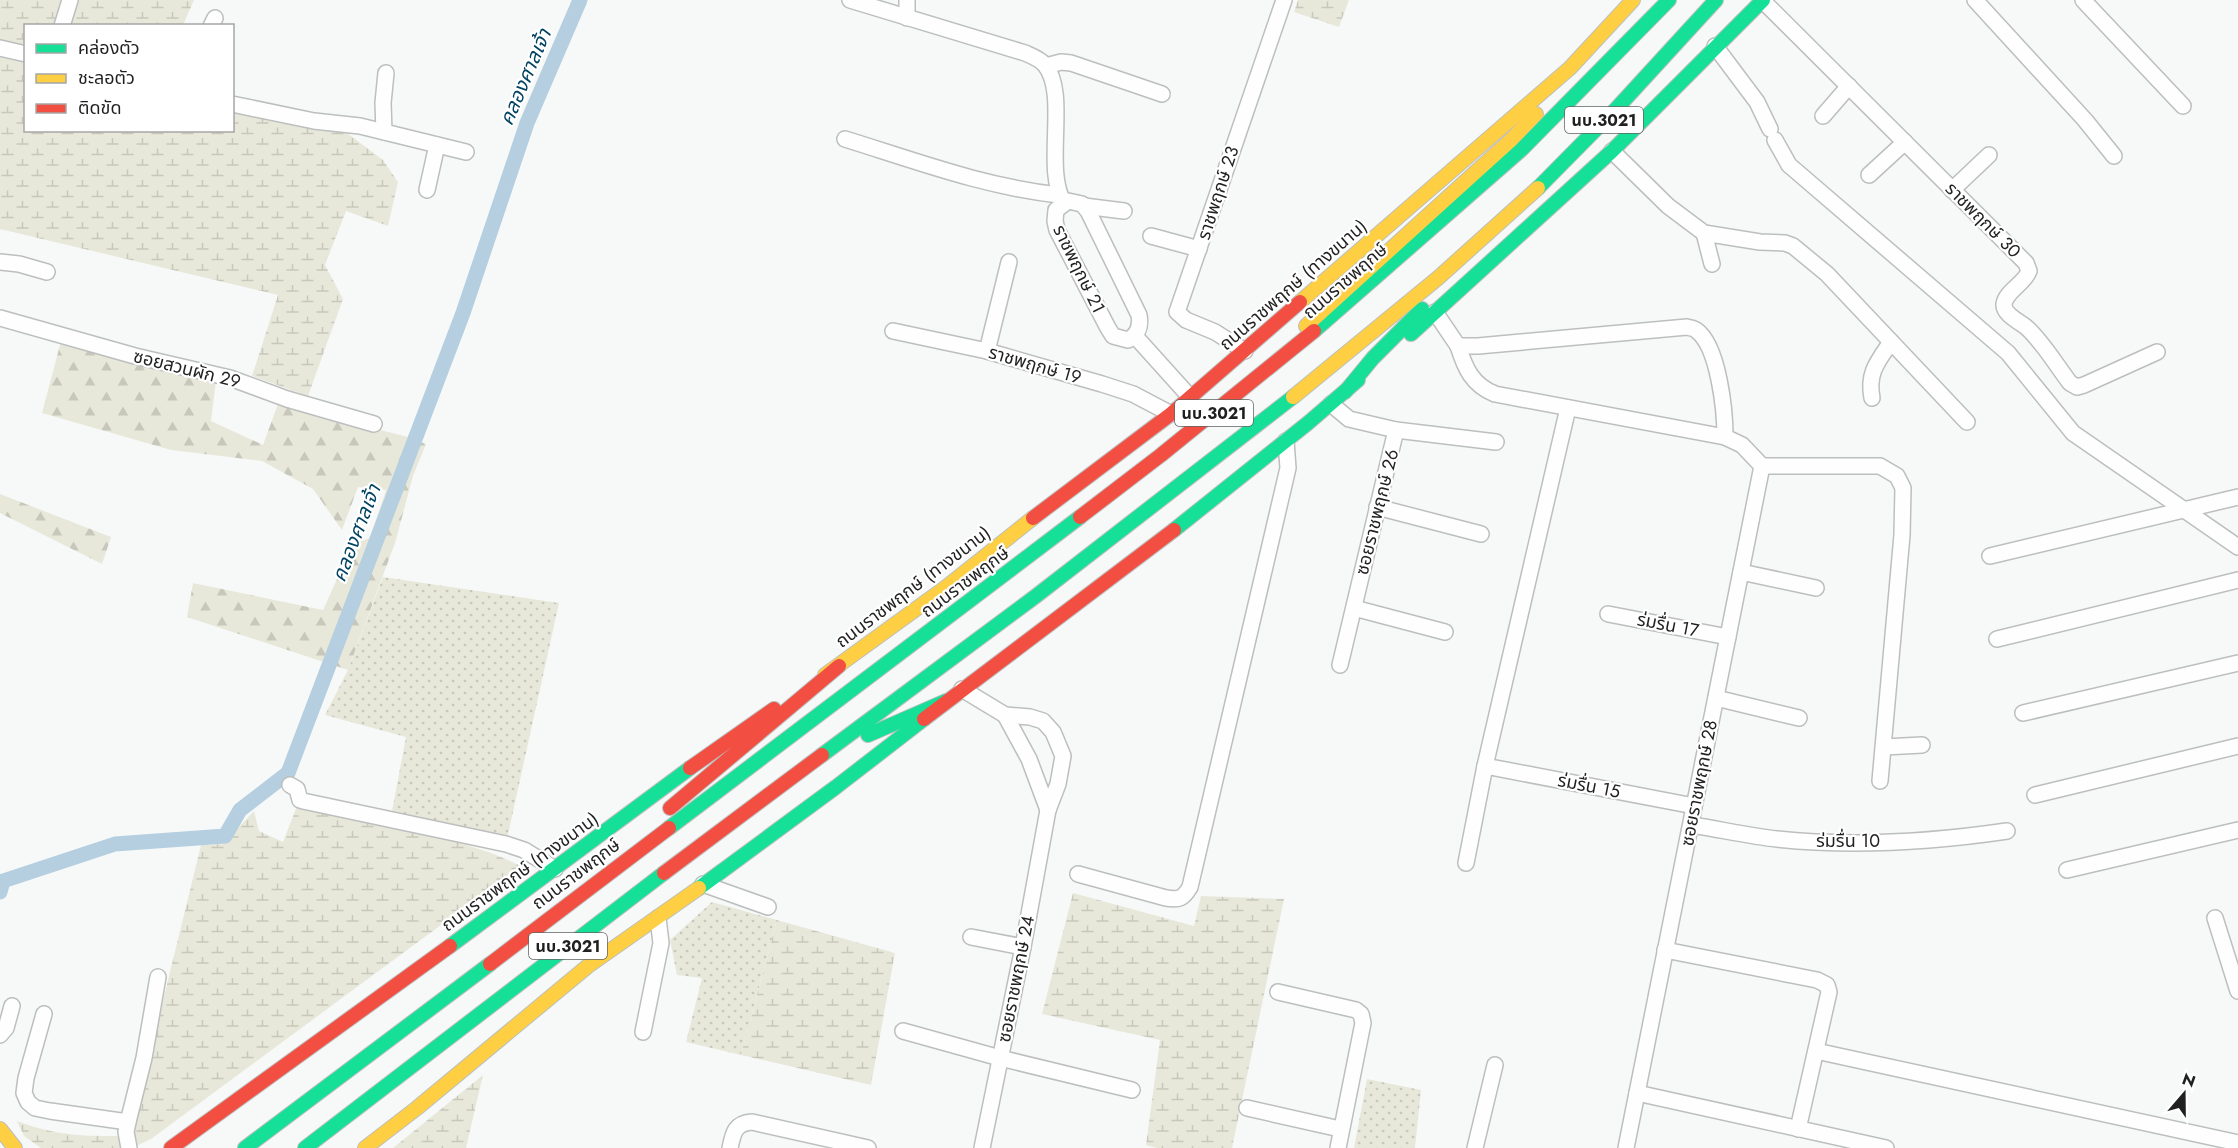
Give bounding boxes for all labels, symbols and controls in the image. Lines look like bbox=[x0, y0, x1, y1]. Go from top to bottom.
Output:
legend bbox=[24, 24, 234, 132]
water label: คลองศาลเจ้า bbox=[492, 24, 559, 130]
text: คล่องตัว bbox=[78, 35, 140, 61]
text: ชะลอตัว bbox=[78, 65, 135, 91]
text: ติดขัด bbox=[78, 95, 121, 121]
road number: นบ.3021 bbox=[1565, 107, 1643, 133]
street label: ราชพฤกษ์ 23 bbox=[1191, 143, 1245, 243]
street label: ราชพฤกษ์ 30 bbox=[1939, 176, 2027, 264]
street label: ถนนราชพฤกษ์ (ทางขนาน) bbox=[1213, 213, 1373, 357]
street label: ราชพฤกษ์ 21 bbox=[1046, 220, 1112, 318]
street label: ถนนราชพฤกษ์ bbox=[1297, 237, 1393, 325]
street label: ราชพฤกษ์ 19 bbox=[986, 339, 1084, 391]
street label: ซอยสวนผัก 29 bbox=[131, 343, 243, 395]
road number: นบ.3021 bbox=[1175, 400, 1253, 426]
street label: ซอยราชพฤกษ์ 26 bbox=[1349, 446, 1405, 578]
water label: คลองศาลเจ้า bbox=[325, 480, 389, 586]
street label: ถนนราชพฤกษ์ (ทางขนาน) bbox=[830, 520, 996, 654]
street label: ถนนราชพฤกษ์ bbox=[915, 540, 1015, 624]
street label: ร่มรื่น 17 bbox=[1635, 606, 1702, 644]
street label: ซอยราชพฤกษ์ 28 bbox=[1674, 718, 1724, 848]
street label: ร่มรื่น 15 bbox=[1555, 767, 1623, 805]
street label: ถนนราชพฤกษ์ (ทางขนาน) bbox=[437, 808, 603, 936]
street label: ร่มรื่น 10 bbox=[1816, 828, 1880, 854]
street label: ถนนราชพฤกษ์ bbox=[528, 834, 624, 914]
street label: ซอยราชพฤกษ์ 24 bbox=[991, 913, 1041, 1045]
road number: นบ.3021 bbox=[529, 933, 607, 959]
north arrow bbox=[2154, 1064, 2214, 1124]
text: N bbox=[2179, 1067, 2199, 1093]

